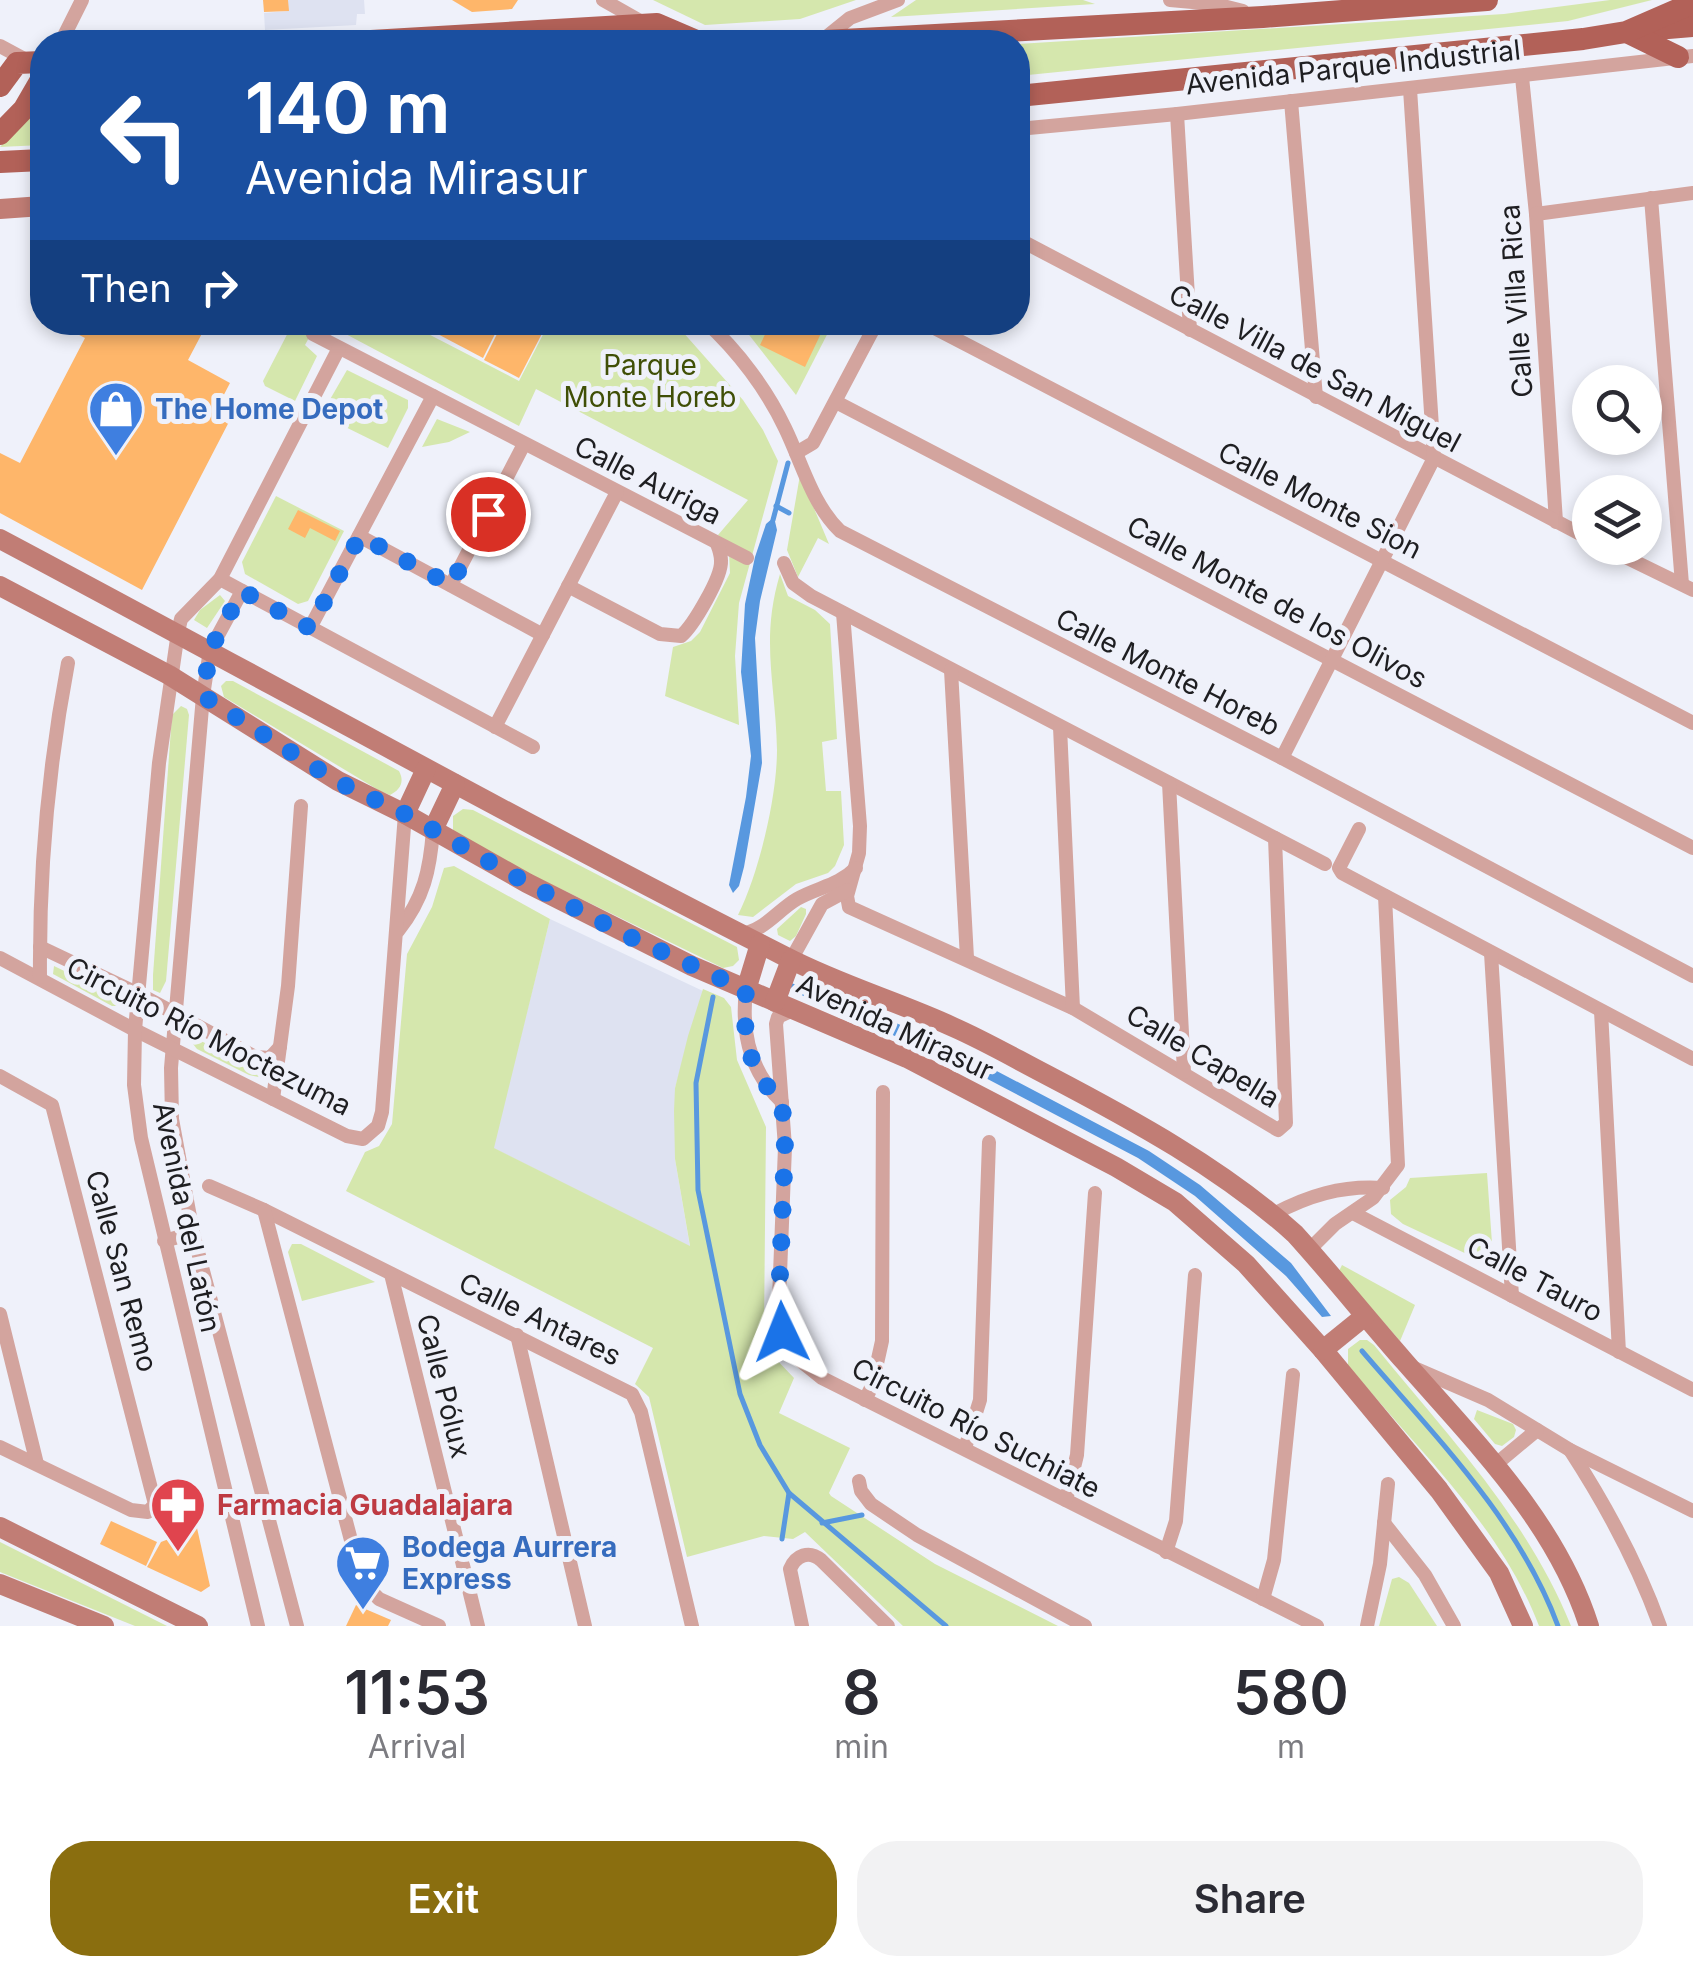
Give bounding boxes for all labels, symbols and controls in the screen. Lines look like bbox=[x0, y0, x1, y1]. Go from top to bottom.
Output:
street label: Avenida Parque Industrial bbox=[1184, 33, 1522, 101]
text: 140 m bbox=[245, 65, 450, 150]
icon: left bbox=[80, 70, 210, 200]
text: Avenida Mirasur bbox=[245, 150, 588, 205]
street label: Calle Villa Rica bbox=[1492, 203, 1540, 399]
icon: right bbox=[192, 260, 247, 315]
text: Then bbox=[80, 265, 172, 311]
street label: Calle Villa de San Miguel bbox=[1163, 277, 1467, 459]
park label: Parque Monte Horeb bbox=[564, 348, 736, 414]
map controls bbox=[1572, 365, 1662, 565]
button: search bbox=[1572, 365, 1662, 455]
shop icon: The Home Depot bbox=[86, 379, 146, 458]
place label: The Home Depot bbox=[155, 392, 383, 426]
street label: Calle Auriga bbox=[569, 428, 727, 532]
street label: Calle Monte Sion bbox=[1213, 434, 1427, 566]
pin bbox=[446, 472, 531, 557]
button: layers bbox=[1572, 475, 1662, 565]
icon: arrive bbox=[461, 487, 516, 542]
street label: Calle Monte de los Olivos bbox=[1121, 508, 1433, 696]
street label: Calle Monte Horeb bbox=[1050, 601, 1286, 743]
street label: Circuito Río Moctezuma bbox=[61, 949, 357, 1123]
street label: Avenida Mirasur bbox=[791, 967, 999, 1087]
street label: Calle Capella bbox=[1120, 997, 1286, 1115]
street label: Avenida del Latón bbox=[146, 1099, 228, 1335]
street label: Calle San Remo bbox=[79, 1166, 165, 1376]
street label: Calle Tauro bbox=[1461, 1229, 1609, 1329]
street label: Calle Antares bbox=[453, 1265, 627, 1373]
position arrow bbox=[730, 1280, 834, 1384]
street label: Calle Pólux bbox=[410, 1311, 478, 1461]
street label: Circuito Río Suchiate bbox=[846, 1351, 1106, 1505]
pharmacy icon: Farmacia Guadalajara bbox=[148, 1475, 208, 1554]
place label: Farmacia Guadalajara bbox=[217, 1488, 513, 1522]
place label: Bodega Aurrera Express bbox=[402, 1530, 617, 1596]
supermarket icon: Bodega Aurrera Express bbox=[333, 1533, 393, 1612]
text: 11:53 bbox=[344, 1656, 490, 1728]
text: 8 bbox=[842, 1656, 881, 1728]
text: 580 bbox=[1233, 1656, 1349, 1728]
text: Arrival bbox=[368, 1727, 466, 1766]
text: min bbox=[834, 1727, 889, 1766]
text: m bbox=[1277, 1727, 1305, 1766]
button: Exit bbox=[50, 1841, 837, 1956]
button: Share bbox=[857, 1841, 1643, 1956]

